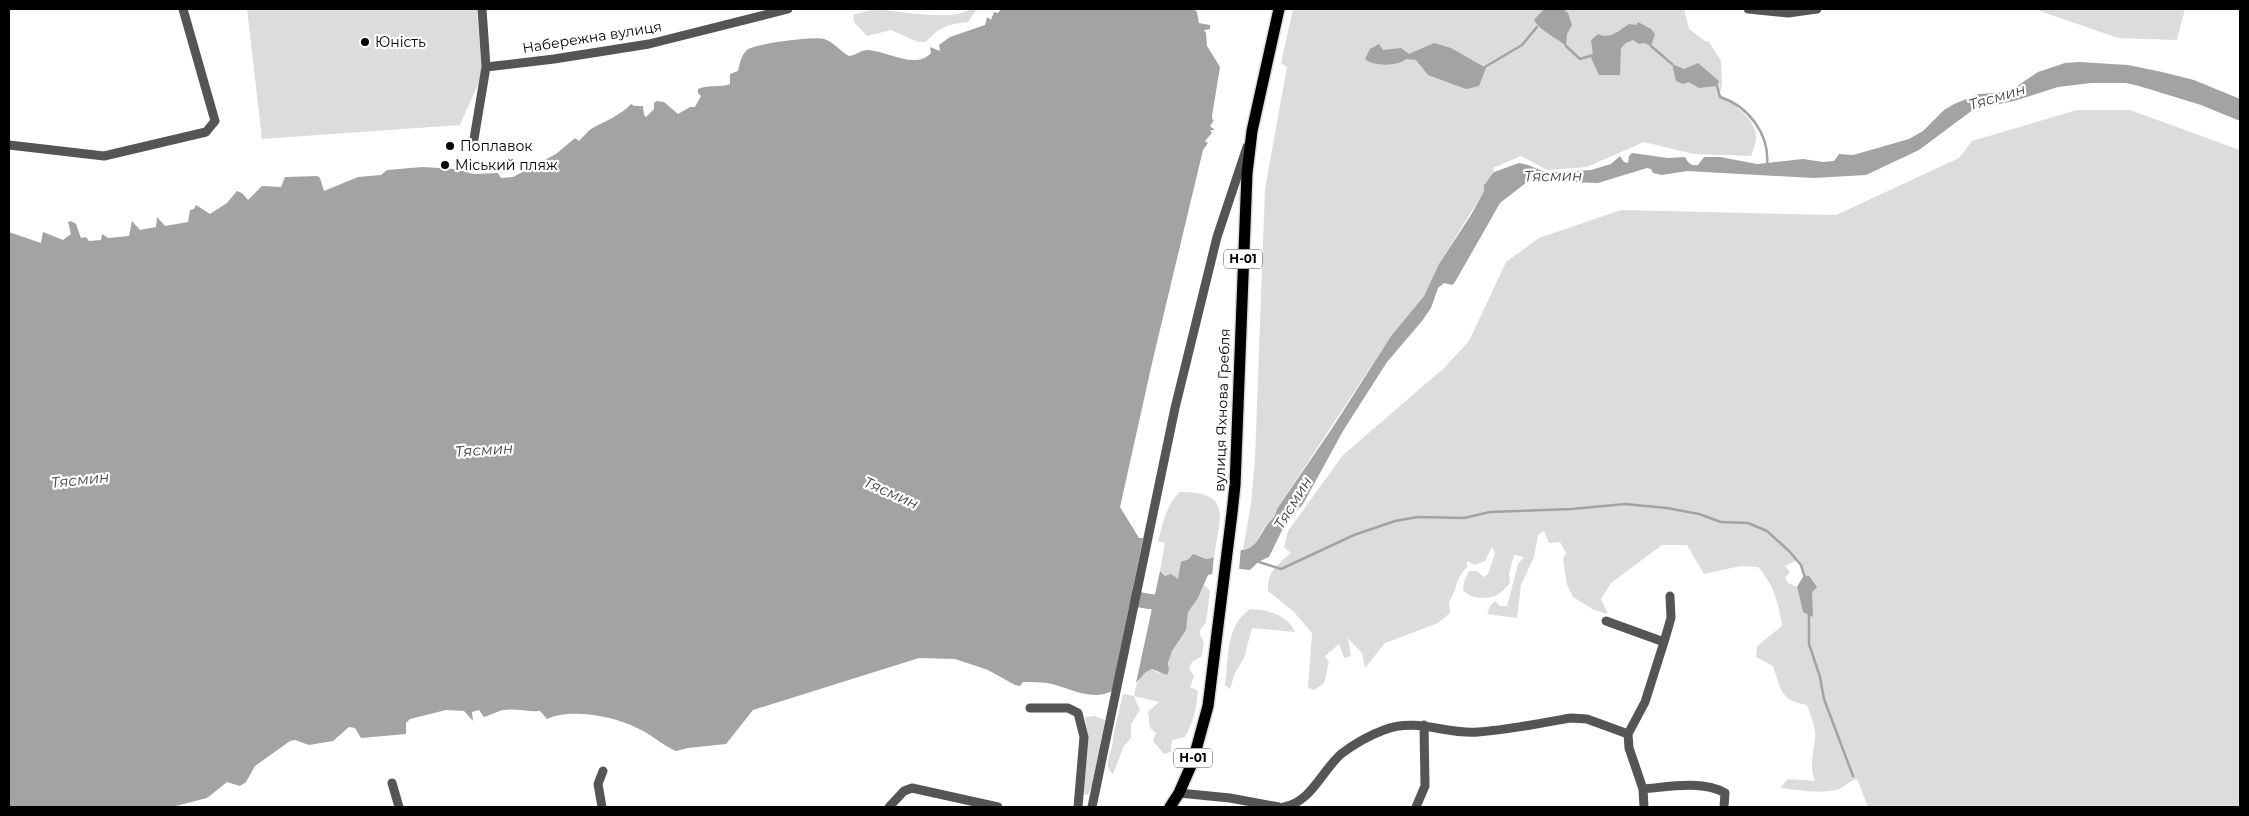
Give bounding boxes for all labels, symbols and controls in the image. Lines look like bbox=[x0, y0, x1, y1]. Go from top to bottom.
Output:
street label: Набережна вулиця bbox=[521, 17, 663, 57]
place label: Юність bbox=[375, 33, 426, 51]
marker: Юність bbox=[359, 36, 371, 48]
water label: Тясмин bbox=[1966, 79, 2028, 114]
place label: Поплавок bbox=[460, 137, 532, 155]
marker: Поплавок bbox=[444, 140, 456, 152]
place label: Міський пляж bbox=[455, 156, 558, 174]
marker: Міський пляж bbox=[439, 159, 451, 171]
water label: Тясмин bbox=[1524, 165, 1582, 186]
road number: Н-01 bbox=[1224, 250, 1262, 268]
street label: вулиця Яхнова Гребля bbox=[1210, 328, 1234, 492]
water label: Тясмин bbox=[454, 438, 514, 461]
water label: Тясмин bbox=[50, 467, 110, 492]
water label: Тясмин bbox=[861, 472, 922, 513]
water label: Тясмин bbox=[1269, 473, 1316, 533]
road number: Н-01 bbox=[1174, 748, 1212, 768]

